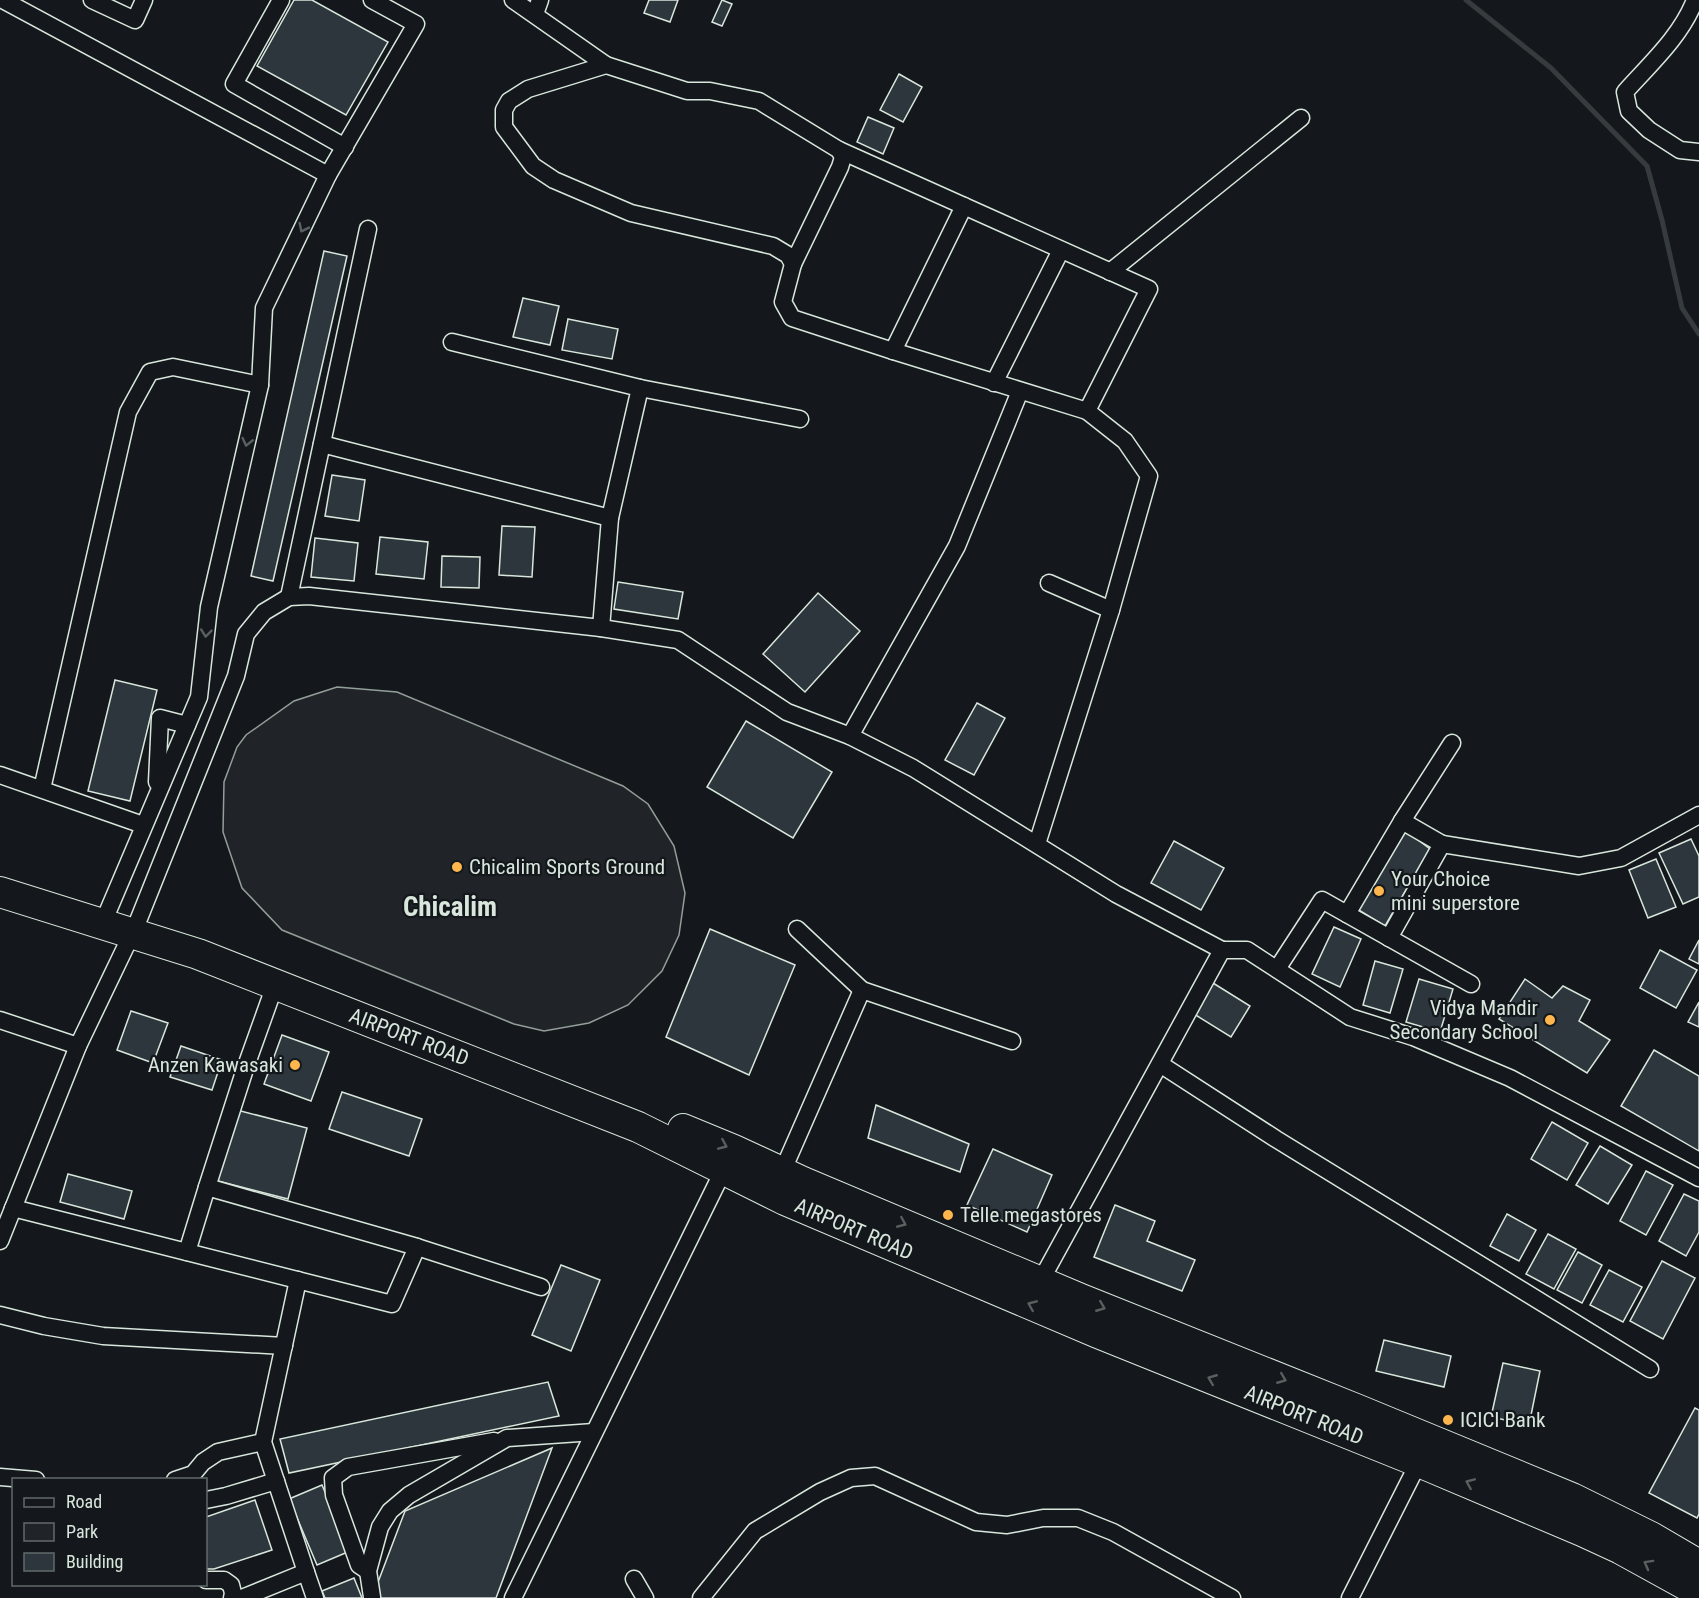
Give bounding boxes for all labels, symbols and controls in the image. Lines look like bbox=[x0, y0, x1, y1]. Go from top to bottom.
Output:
one-way arrow bbox=[298, 221, 310, 232]
one-way arrow bbox=[241, 437, 254, 447]
one-way arrow bbox=[200, 628, 213, 637]
place label: Chicalim Sports Ground bbox=[469, 855, 665, 879]
marker: Chicalim Sports Ground bbox=[450, 860, 464, 874]
place label: Your Choice mini superstore bbox=[1391, 867, 1520, 915]
marker: Your Choice mini superstore bbox=[1372, 884, 1386, 898]
district label: Chicalim bbox=[403, 891, 497, 923]
place label: Vidya Mandir Secondary School bbox=[1390, 996, 1538, 1044]
street label: AIRPORT ROAD bbox=[346, 1003, 472, 1071]
marker: Vidya Mandir Secondary School bbox=[1543, 1013, 1557, 1027]
place label: Anzen Kawasaki bbox=[148, 1053, 283, 1077]
marker: Anzen Kawasaki bbox=[288, 1058, 302, 1072]
one-way arrow bbox=[717, 1138, 728, 1150]
street label: AIRPORT ROAD bbox=[791, 1193, 917, 1265]
place label: Telle megastores bbox=[960, 1203, 1102, 1227]
marker: Telle megastores bbox=[941, 1208, 955, 1222]
one-way arrow bbox=[895, 1216, 906, 1228]
one-way arrow bbox=[1027, 1300, 1038, 1312]
one-way arrow bbox=[1095, 1300, 1106, 1312]
one-way arrow bbox=[1276, 1372, 1287, 1384]
one-way arrow bbox=[1207, 1373, 1218, 1386]
street label: AIRPORT ROAD bbox=[1241, 1380, 1367, 1450]
place label: ICICI Bank bbox=[1460, 1408, 1546, 1432]
marker: ICICI Bank bbox=[1441, 1413, 1455, 1427]
legend bbox=[12, 1478, 207, 1586]
one-way arrow bbox=[1466, 1478, 1477, 1490]
text: Road bbox=[66, 1491, 102, 1512]
text: Park bbox=[66, 1521, 98, 1542]
text: Building bbox=[66, 1551, 123, 1572]
one-way arrow bbox=[1644, 1560, 1654, 1571]

